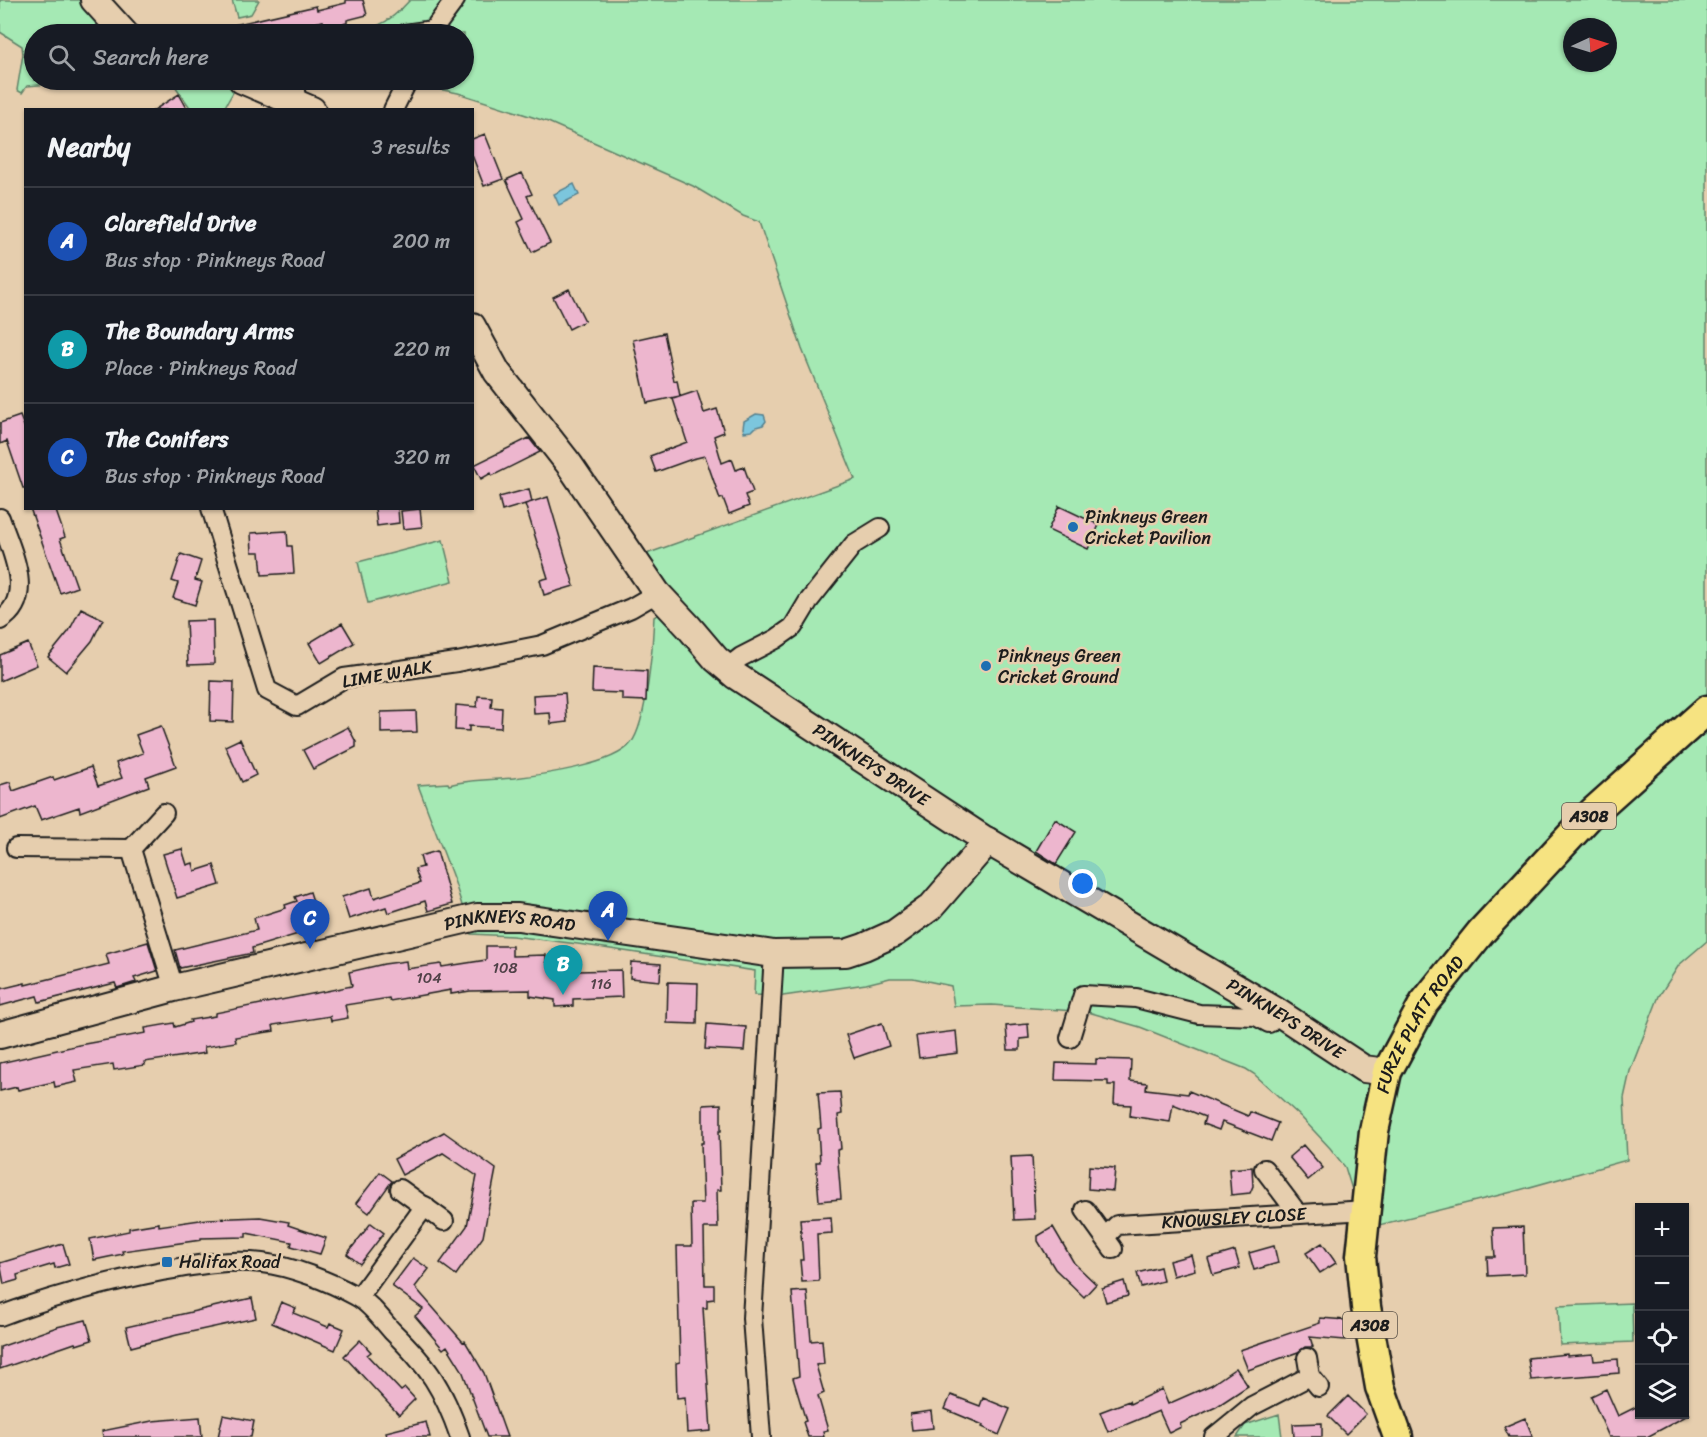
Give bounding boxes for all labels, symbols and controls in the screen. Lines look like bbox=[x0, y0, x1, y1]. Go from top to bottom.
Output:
north arrow bbox=[1563, 18, 1617, 72]
search box bbox=[24, 24, 474, 90]
text: Search here bbox=[93, 38, 209, 77]
icon: search bbox=[45, 41, 78, 74]
text: Nearby bbox=[48, 124, 130, 170]
text: 3 results bbox=[372, 130, 450, 165]
text: Clarefield Drive bbox=[105, 204, 257, 243]
text: A bbox=[61, 224, 74, 259]
text: 200 m bbox=[393, 224, 450, 259]
text: Bus stop · Pinkneys Road bbox=[105, 243, 324, 278]
text: The Boundary Arms bbox=[105, 312, 294, 351]
text: B bbox=[61, 332, 74, 367]
text: 220 m bbox=[394, 332, 450, 367]
text: Place · Pinkneys Road bbox=[105, 351, 297, 386]
text: The Conifers bbox=[105, 420, 229, 459]
text: C bbox=[61, 440, 74, 475]
text: 320 m bbox=[394, 440, 450, 475]
text: Bus stop · Pinkneys Road bbox=[105, 459, 324, 494]
place label: Pinkneys Green Cricket Pavilion bbox=[1085, 501, 1211, 554]
marker: Pinkneys Green Cricket Pavilion bbox=[1066, 520, 1080, 534]
place label: Pinkneys Green Cricket Ground bbox=[998, 640, 1121, 693]
street label: LIME WALK bbox=[339, 650, 436, 698]
marker: Pinkneys Green Cricket Ground bbox=[979, 659, 993, 673]
street label: PINKNEYS DRIVE bbox=[806, 714, 937, 816]
road number: A308 bbox=[1562, 803, 1616, 829]
your location bbox=[1068, 869, 1097, 898]
pin: A bbox=[588, 892, 628, 941]
pin: C bbox=[290, 900, 330, 949]
street label: PINKNEYS ROAD bbox=[441, 901, 578, 941]
pin: B bbox=[544, 946, 582, 995]
street label: FURZE PLATT ROAD bbox=[1367, 948, 1473, 1096]
house number: 108 bbox=[493, 955, 517, 981]
house number: 104 bbox=[416, 965, 442, 991]
street label: PINKNEYS DRIVE bbox=[1220, 969, 1352, 1069]
house number: 116 bbox=[590, 971, 612, 997]
street label: KNOWSLEY CLOSE bbox=[1161, 1198, 1308, 1238]
map controls bbox=[1635, 1203, 1689, 1419]
button: + bbox=[1635, 1203, 1689, 1257]
place label: Halifax Road bbox=[179, 1246, 282, 1278]
marker: Halifax Road bbox=[160, 1255, 174, 1269]
button: − bbox=[1635, 1257, 1689, 1311]
button: locate bbox=[1635, 1311, 1689, 1365]
road number: A308 bbox=[1343, 1312, 1397, 1338]
button: layers bbox=[1635, 1365, 1689, 1419]

